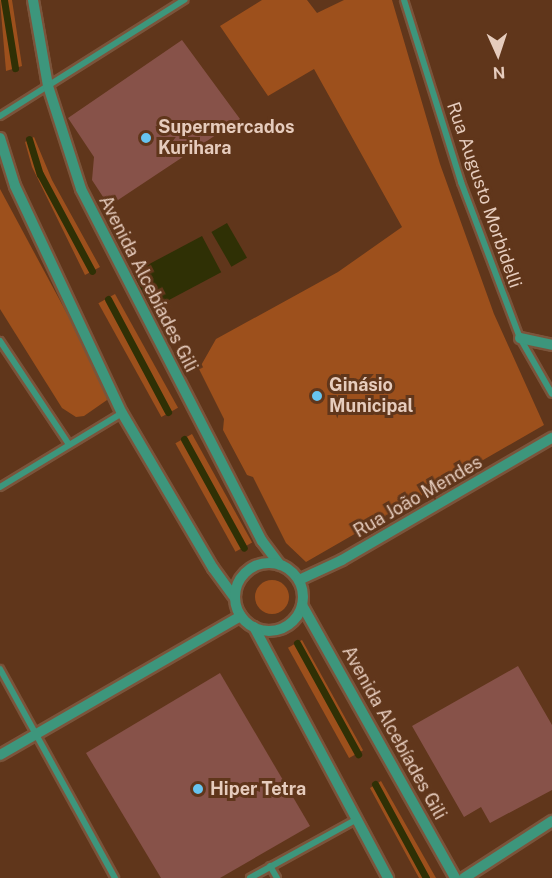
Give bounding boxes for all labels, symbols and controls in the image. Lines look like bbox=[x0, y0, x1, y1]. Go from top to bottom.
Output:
north arrow bbox=[468, 24, 528, 84]
text: N bbox=[492, 63, 506, 82]
street label: Rua Augusto Morbidelli bbox=[442, 99, 526, 291]
place label: Supermercados Kurihara bbox=[158, 117, 295, 160]
marker: Supermercados Kurihara bbox=[139, 131, 153, 145]
street label: Avenida Alcebíades Gili bbox=[94, 192, 202, 376]
place label: Ginásio Municipal bbox=[329, 375, 413, 418]
marker: Ginásio Municipal bbox=[310, 389, 324, 403]
street label: Rua João Mendes bbox=[350, 451, 486, 543]
street label: Avenida Alcebíades Gili bbox=[337, 642, 451, 824]
place label: Hiper Tetra bbox=[210, 778, 306, 800]
marker: Hiper Tetra bbox=[191, 782, 205, 796]

